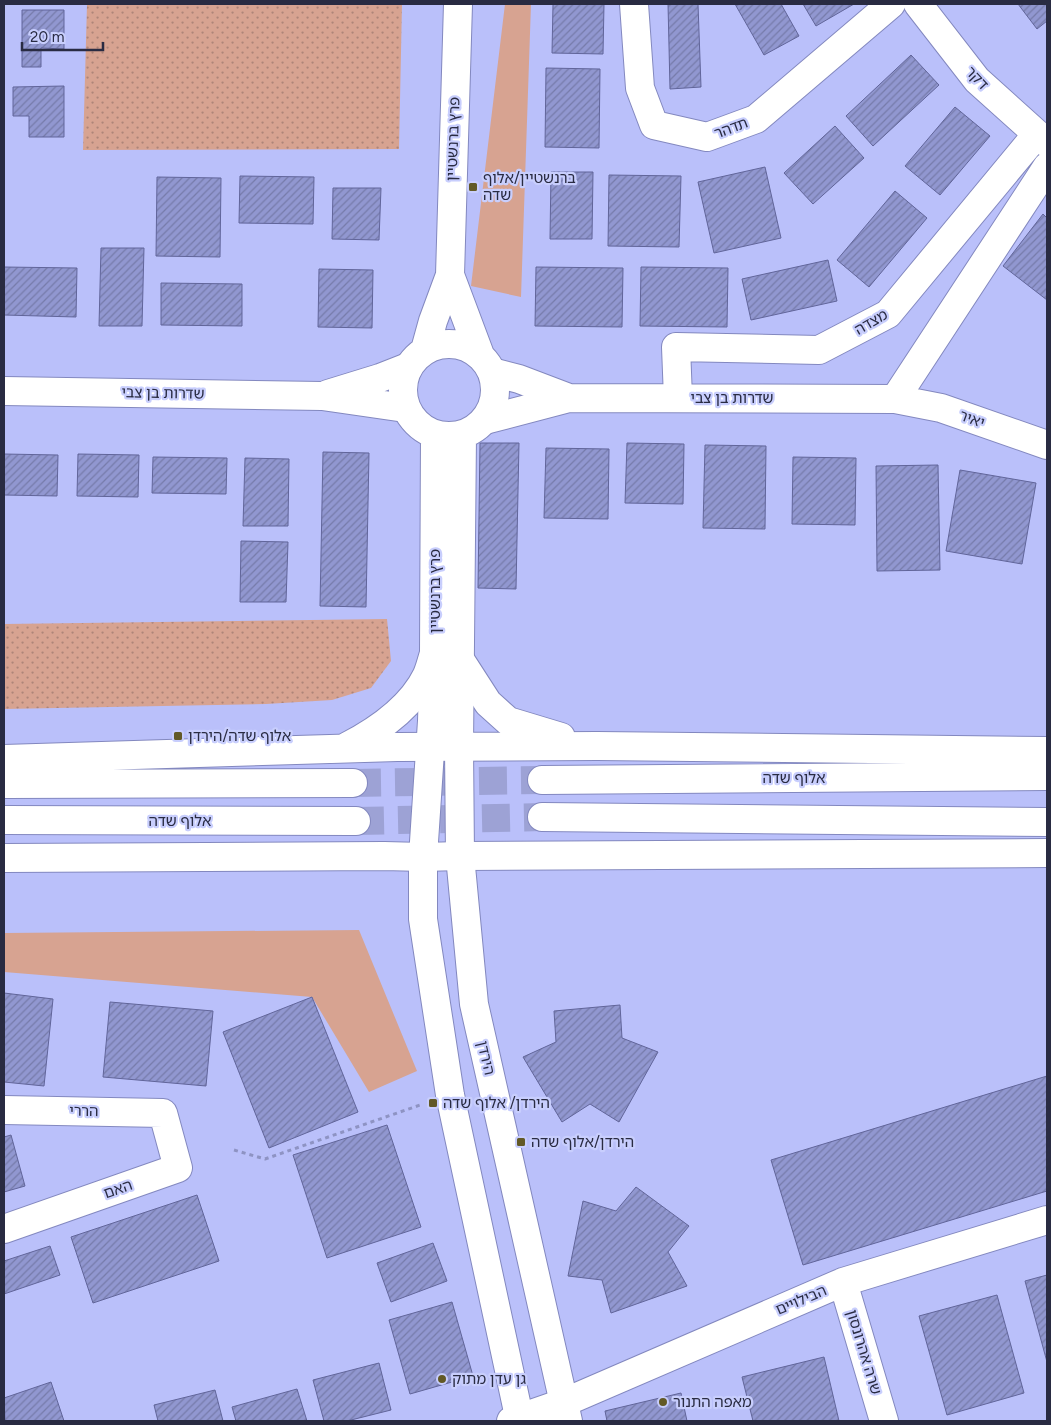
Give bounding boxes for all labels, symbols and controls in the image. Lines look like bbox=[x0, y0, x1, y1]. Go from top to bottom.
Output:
scale bar bbox=[22, 20, 104, 52]
text: 20 m bbox=[30, 28, 64, 46]
street label: דקר bbox=[962, 63, 992, 93]
street label: פרץ ברנשטיין bbox=[443, 96, 463, 182]
street label: תדהר bbox=[712, 114, 750, 142]
place label: ברנשטיין/אלוף שדה bbox=[483, 169, 576, 204]
marker: ברנשטיין/אלוף שדה bbox=[467, 181, 479, 193]
street label: מצדה bbox=[851, 305, 891, 339]
street label: שדרות בן צבי bbox=[121, 383, 205, 403]
street label: שדרות בן צבי bbox=[690, 389, 774, 407]
street label: יאיר bbox=[957, 406, 987, 432]
street label: פרץ ברנשטיין bbox=[426, 549, 444, 633]
place label: אלוף שדה/הירדן bbox=[188, 727, 291, 745]
marker: אלוף שדה/הירדן bbox=[172, 730, 184, 742]
street label: אלוף שדה bbox=[763, 769, 825, 787]
street label: אלוף שדה bbox=[149, 812, 211, 830]
street label: הירדן bbox=[473, 1039, 499, 1077]
place label: הירדן/ אלוף שדה bbox=[443, 1094, 550, 1112]
marker: הירדן/ אלוף שדה bbox=[427, 1097, 439, 1109]
street label: הררי bbox=[69, 1102, 99, 1120]
place label: הירדן/אלוף שדה bbox=[531, 1133, 634, 1151]
marker: הירדן/אלוף שדה bbox=[515, 1136, 527, 1148]
street label: האם bbox=[101, 1176, 135, 1202]
street label: הבילויים bbox=[773, 1281, 829, 1319]
street label: שרה אהרונסון bbox=[843, 1307, 885, 1397]
place label: גן עדן מתוק bbox=[452, 1370, 526, 1388]
marker: גן עדן מתוק bbox=[436, 1373, 448, 1385]
place label: מאפה התנור bbox=[673, 1393, 752, 1411]
marker: מאפה התנור bbox=[657, 1396, 669, 1408]

